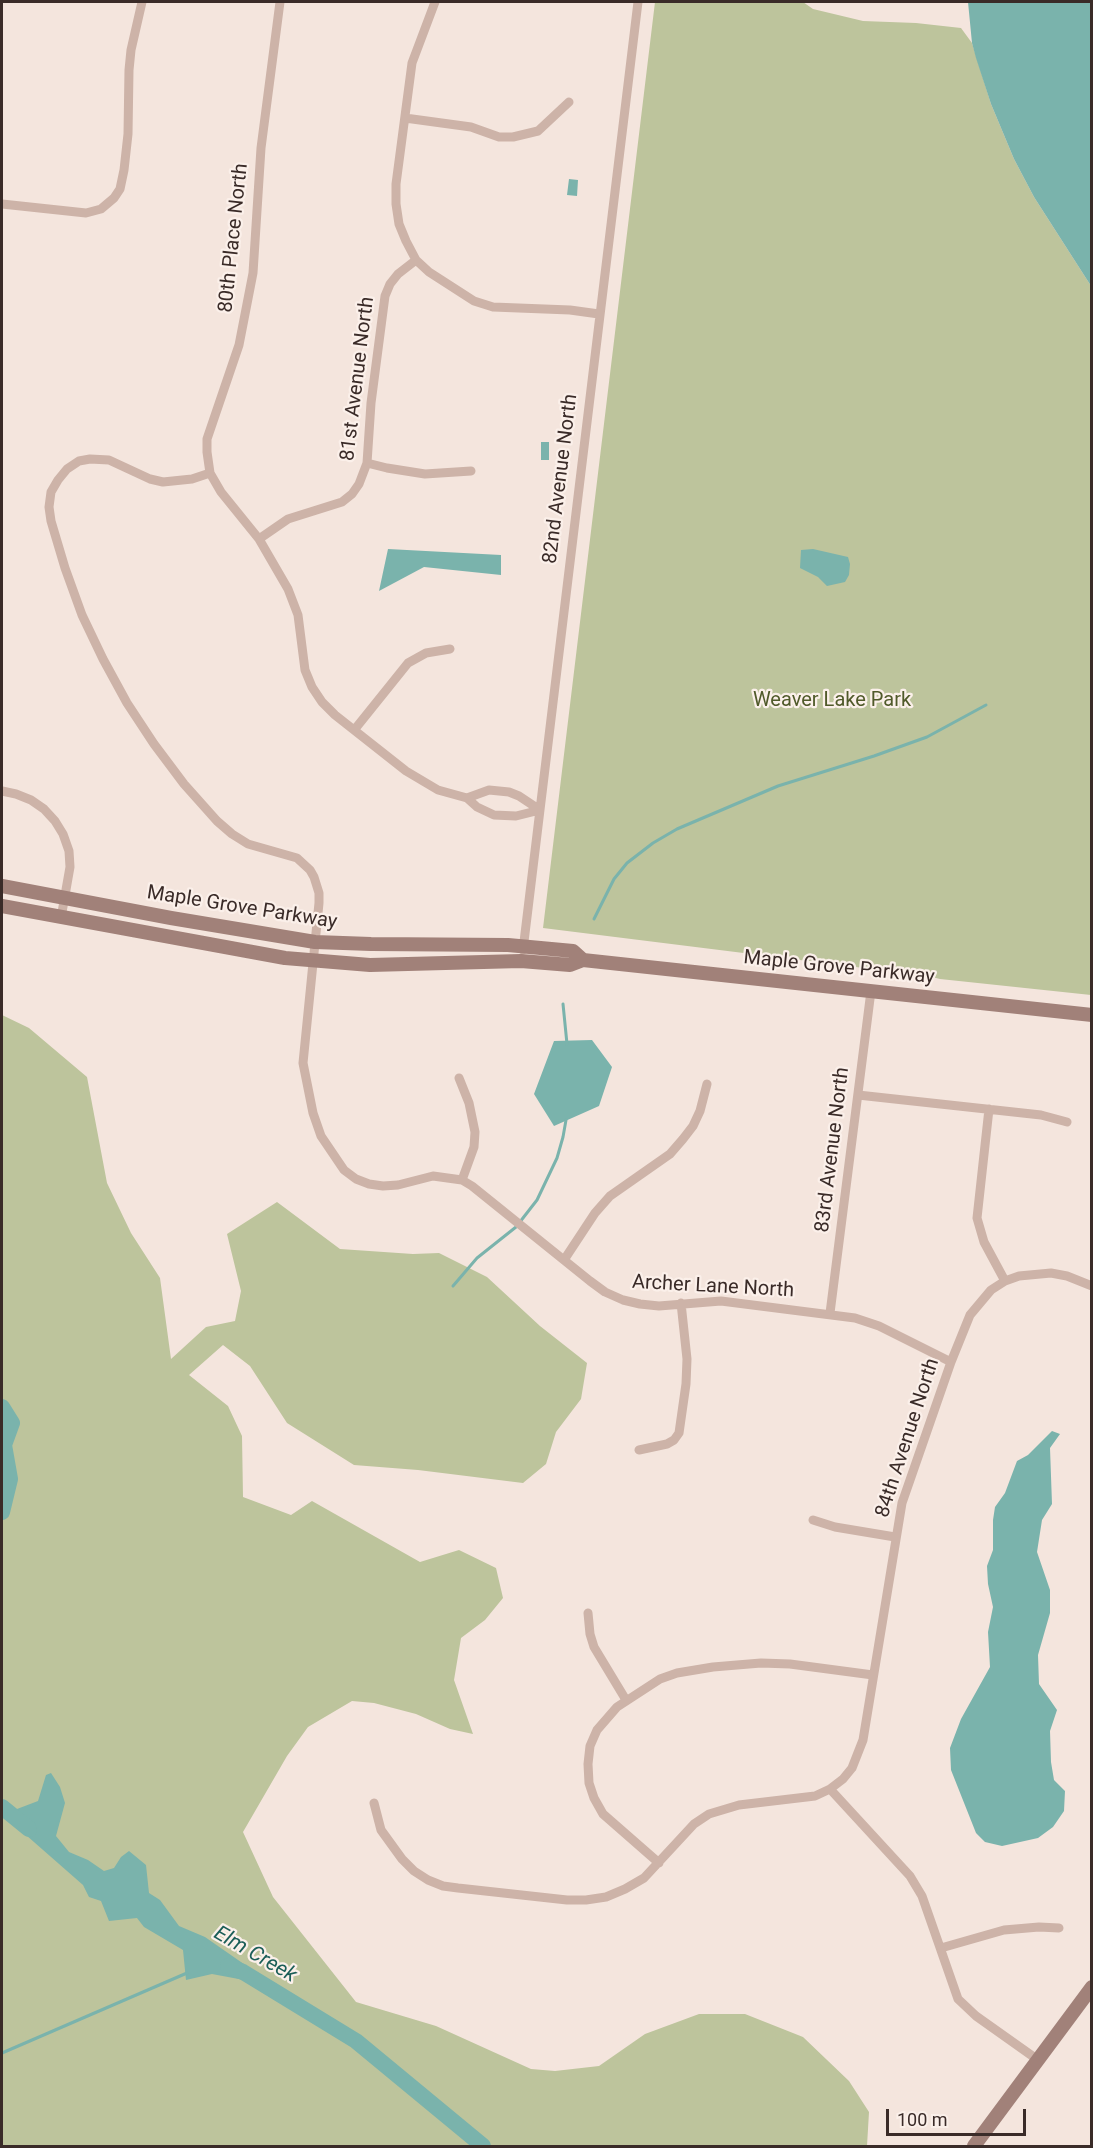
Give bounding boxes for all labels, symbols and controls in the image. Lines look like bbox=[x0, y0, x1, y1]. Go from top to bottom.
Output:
street label: 80th Place North bbox=[214, 162, 254, 314]
street label: 81st Avenue North bbox=[336, 296, 380, 462]
street label: 82nd Avenue North bbox=[539, 393, 583, 565]
park label: Weaver Lake Park bbox=[753, 689, 911, 713]
street label: Maple Grove Parkway bbox=[145, 881, 339, 935]
street label: Maple Grove Parkway bbox=[742, 946, 936, 990]
street label: 83rd Avenue North bbox=[811, 1066, 855, 1234]
street label: Archer Lane North bbox=[631, 1271, 795, 1303]
street label: 84th Avenue North bbox=[871, 1355, 945, 1521]
water label: Elm Creek bbox=[209, 1921, 301, 1989]
scale bar bbox=[889, 2097, 1028, 2135]
text: 100 m bbox=[897, 2109, 948, 2130]

